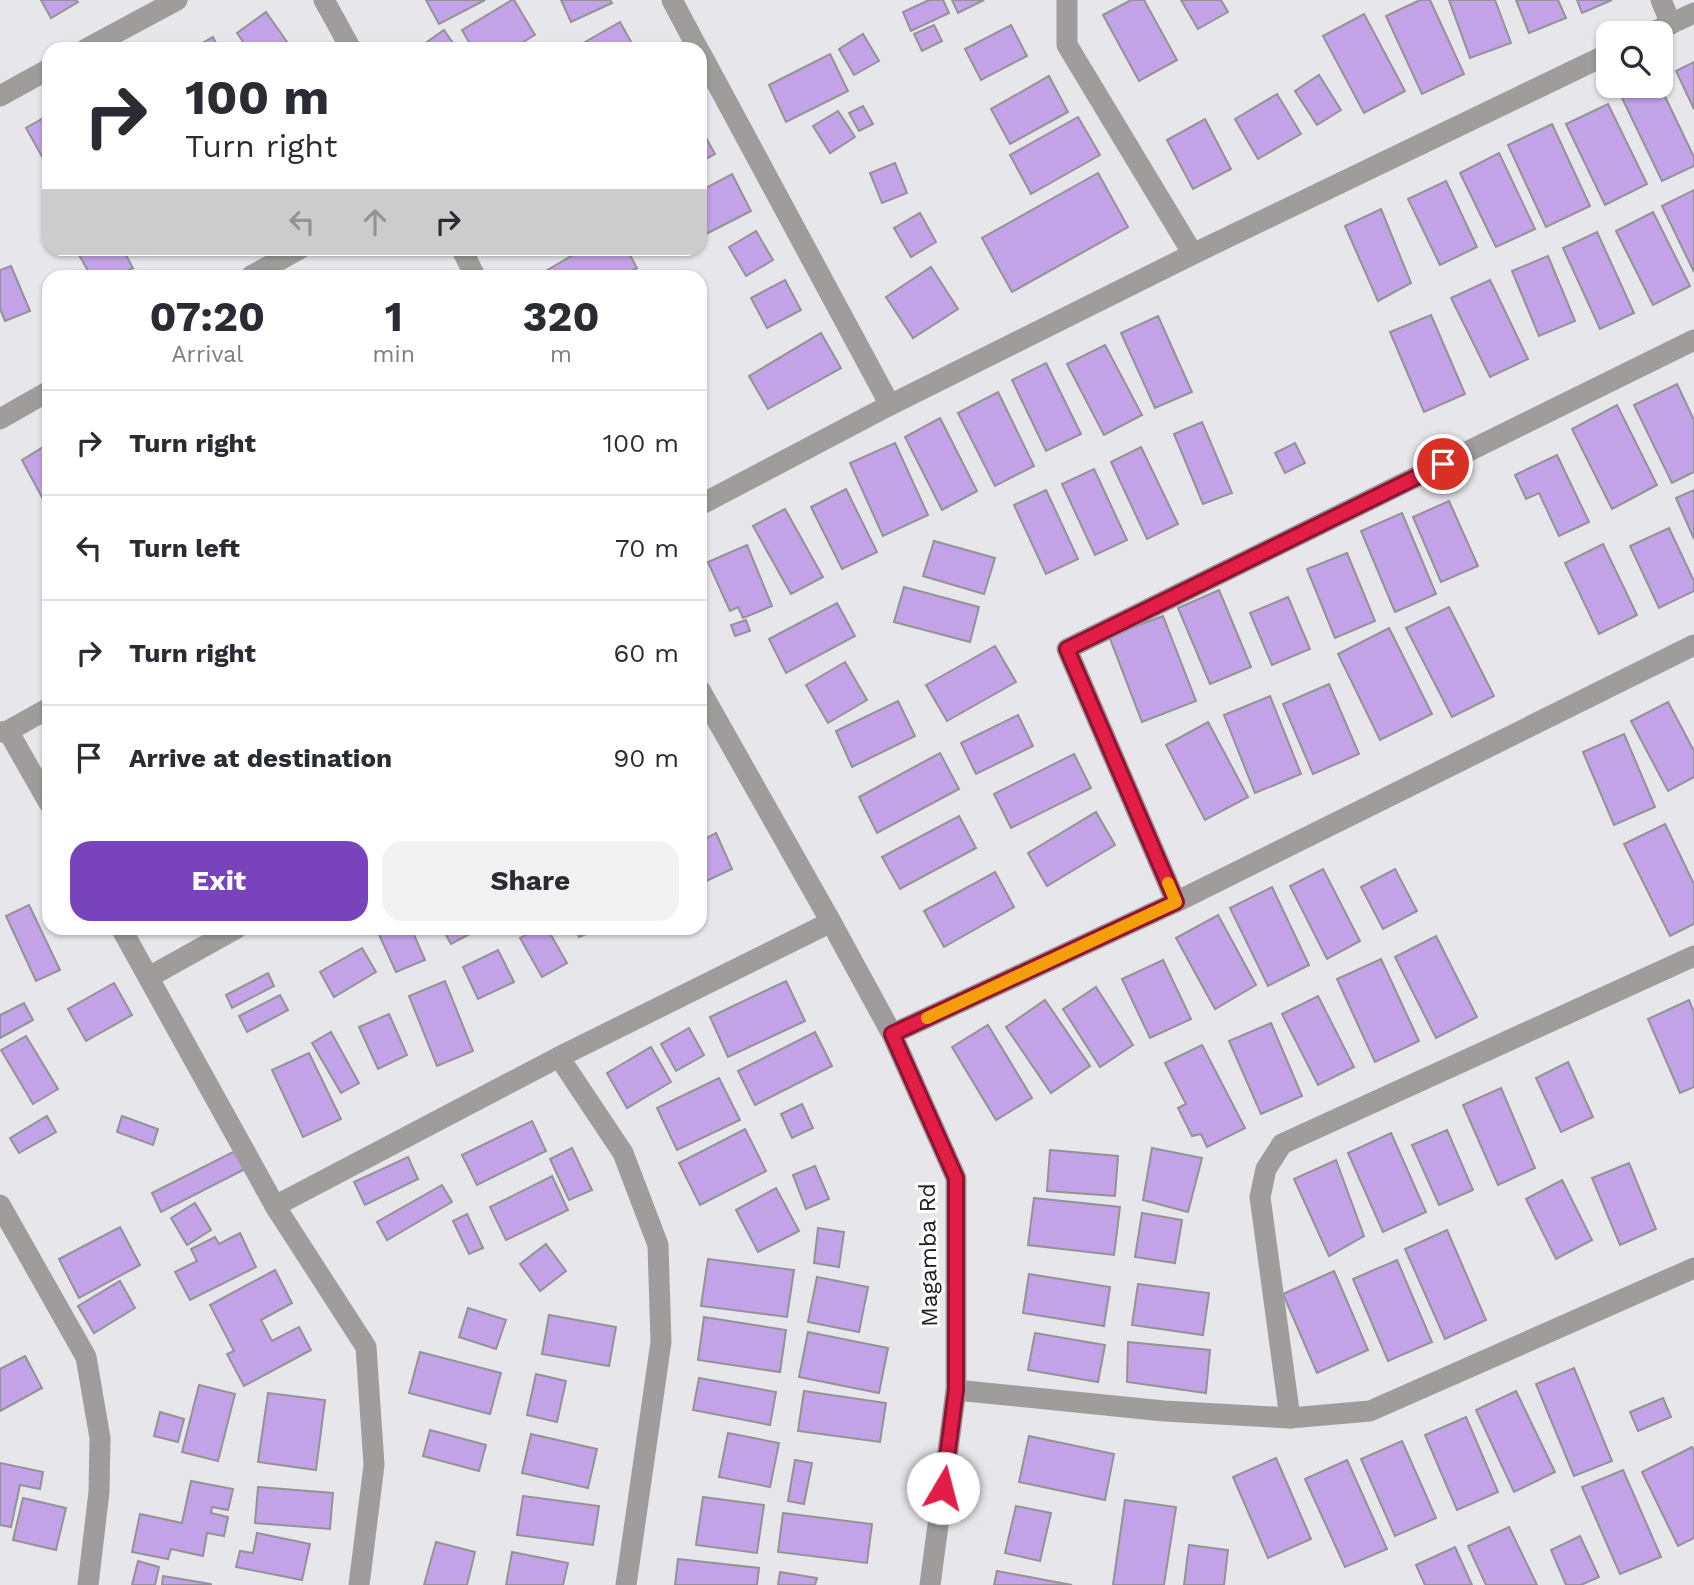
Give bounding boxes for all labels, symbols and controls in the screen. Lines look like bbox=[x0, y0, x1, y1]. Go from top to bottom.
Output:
map controls bbox=[1596, 21, 1673, 98]
button: search bbox=[1596, 21, 1673, 98]
text: 100 m bbox=[185, 68, 329, 126]
icon: right bbox=[70, 70, 161, 161]
text: Turn right bbox=[185, 127, 337, 165]
icon: left bbox=[283, 203, 321, 241]
icon: ahead bbox=[356, 203, 394, 241]
icon: right bbox=[429, 203, 467, 241]
text: 07:20 bbox=[150, 292, 265, 341]
text: 1 bbox=[385, 292, 403, 341]
text: 320 bbox=[522, 292, 599, 341]
text: Arrival bbox=[171, 341, 243, 368]
text: min bbox=[373, 341, 415, 368]
text: m bbox=[550, 341, 572, 368]
icon: right bbox=[70, 424, 108, 462]
text: Turn right bbox=[129, 428, 256, 458]
text: 100 m bbox=[603, 428, 679, 458]
pin bbox=[1413, 434, 1473, 494]
icon: arrive bbox=[1424, 445, 1462, 483]
icon: left bbox=[70, 529, 108, 567]
text: Turn left bbox=[129, 533, 240, 563]
text: 70 m bbox=[615, 533, 679, 563]
icon: right bbox=[70, 634, 108, 672]
text: Turn right bbox=[129, 638, 256, 668]
text: 60 m bbox=[613, 638, 679, 668]
icon: arrive bbox=[70, 739, 108, 777]
text: Arrive at destination bbox=[129, 743, 392, 773]
text: 90 m bbox=[613, 743, 679, 773]
button: Exit bbox=[70, 841, 368, 921]
button: Share bbox=[382, 841, 679, 921]
street label: Magamba Rd bbox=[914, 1183, 943, 1327]
position arrow bbox=[906, 1451, 980, 1525]

